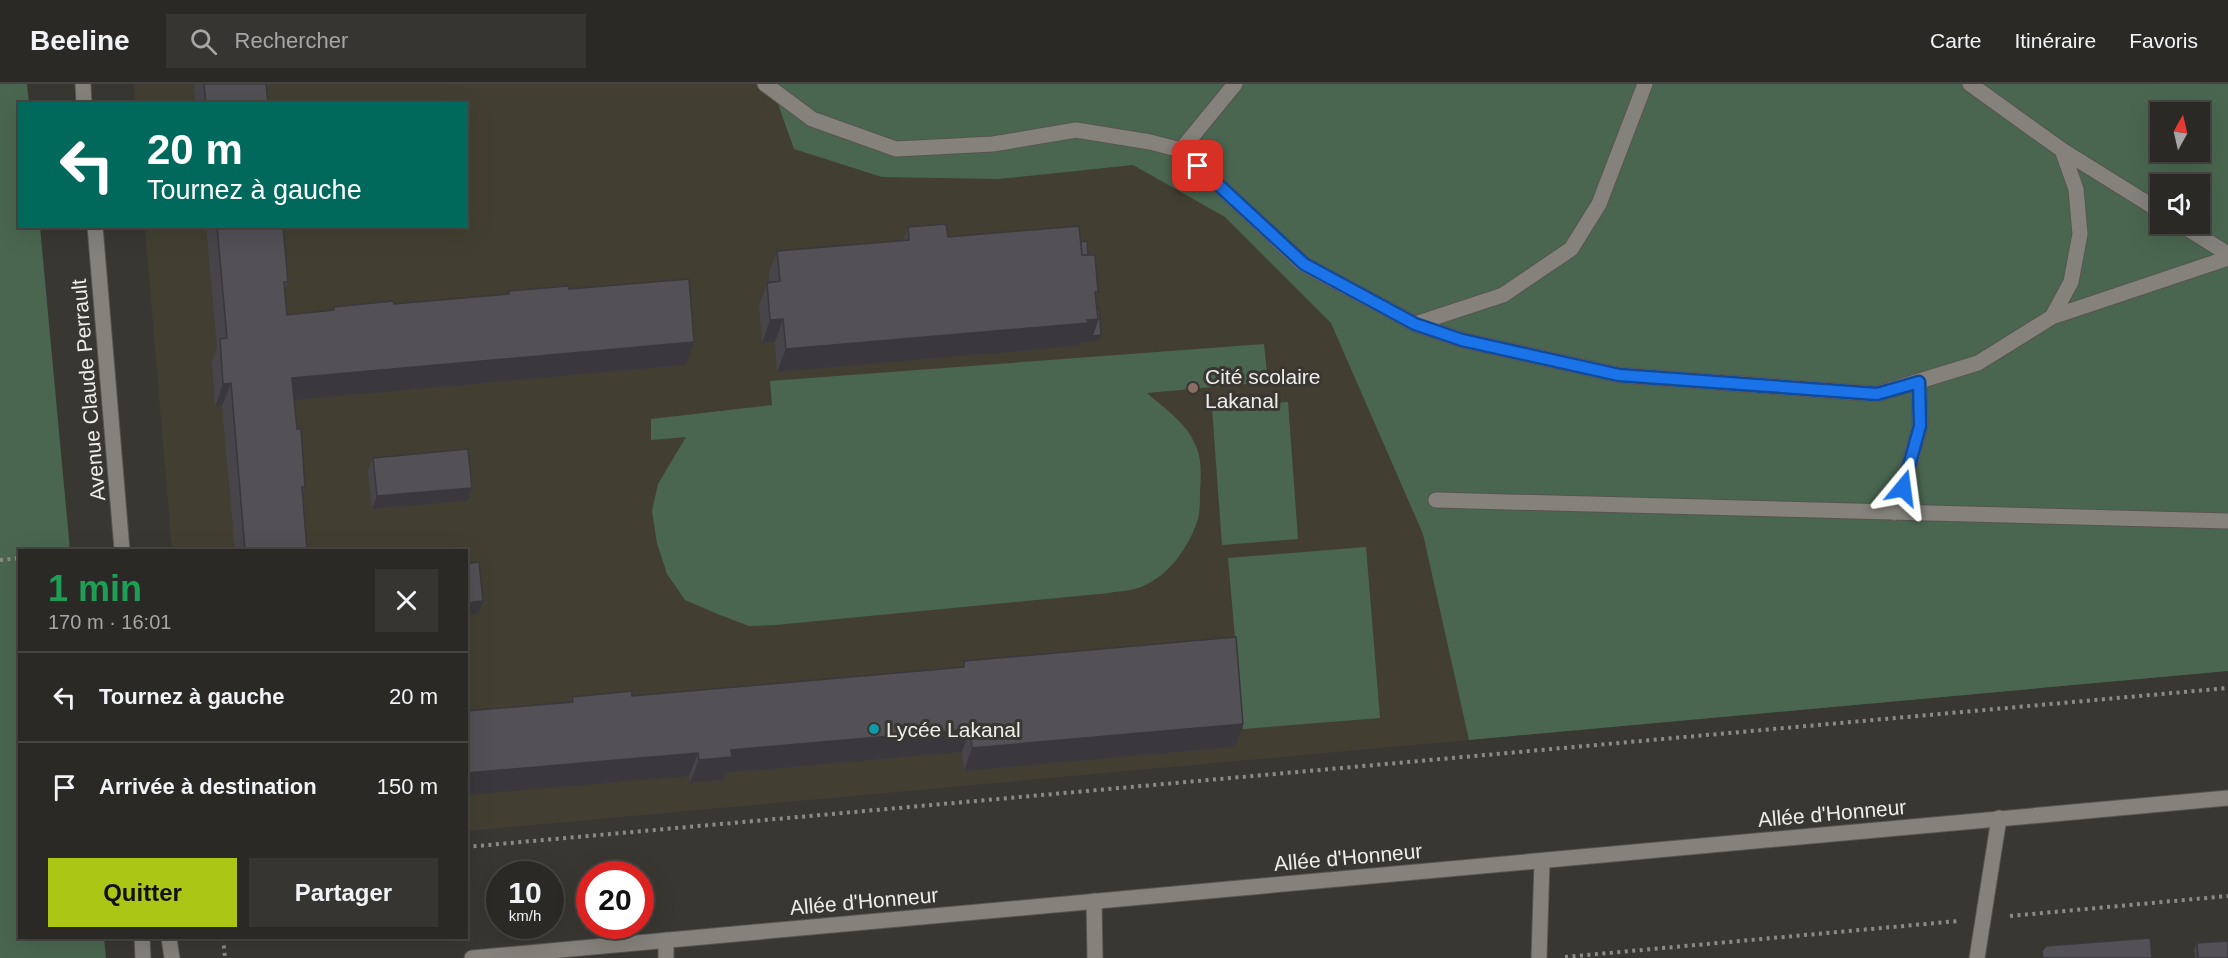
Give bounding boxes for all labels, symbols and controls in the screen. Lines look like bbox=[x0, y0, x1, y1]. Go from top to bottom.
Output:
search box bbox=[166, 14, 586, 68]
text: Beeline bbox=[30, 25, 130, 56]
icon: search bbox=[187, 25, 220, 58]
text: Rechercher bbox=[235, 28, 348, 53]
text: Carte bbox=[1930, 29, 1981, 52]
text: Itinéraire bbox=[2014, 29, 2096, 52]
text: Favoris bbox=[2129, 29, 2198, 52]
north arrow bbox=[2150, 102, 2210, 162]
map controls bbox=[2150, 102, 2210, 234]
icon: left bbox=[48, 126, 126, 204]
text: 20 m bbox=[147, 126, 243, 173]
pin bbox=[1172, 140, 1223, 191]
icon: arrive bbox=[1181, 149, 1214, 182]
button: sound bbox=[2150, 174, 2210, 234]
text: Tournez à gauche bbox=[147, 175, 362, 205]
street label: Avenue Claude Perrault bbox=[67, 278, 109, 502]
place label: Cité scolaire Lakanal bbox=[1205, 365, 1321, 412]
marker: Cité scolaire Lakanal bbox=[1186, 381, 1200, 395]
position arrow bbox=[1871, 456, 1935, 520]
text: 1 min bbox=[48, 568, 142, 609]
button: close bbox=[375, 569, 438, 632]
text: 170 m · 16:01 bbox=[48, 611, 171, 633]
icon: left bbox=[48, 681, 81, 714]
text: Tournez à gauche bbox=[99, 684, 284, 709]
text: 20 m bbox=[389, 684, 438, 709]
place label: Lycée Lakanal bbox=[886, 718, 1021, 741]
marker: Lycée Lakanal bbox=[867, 722, 881, 736]
icon: arrive bbox=[48, 771, 81, 804]
text: Arrivée à destination bbox=[99, 774, 317, 799]
text: 150 m bbox=[377, 774, 438, 799]
street label: Allée d'Honneur bbox=[1757, 795, 1907, 831]
street label: Allée d'Honneur bbox=[1273, 839, 1423, 875]
button: Quitter bbox=[48, 858, 237, 927]
button: Partager bbox=[249, 858, 438, 927]
speed limit sign: 20 bbox=[576, 861, 654, 939]
text: 10 bbox=[508, 876, 542, 909]
street label: Allée d'Honneur bbox=[789, 883, 939, 919]
text: km/h bbox=[509, 907, 541, 924]

